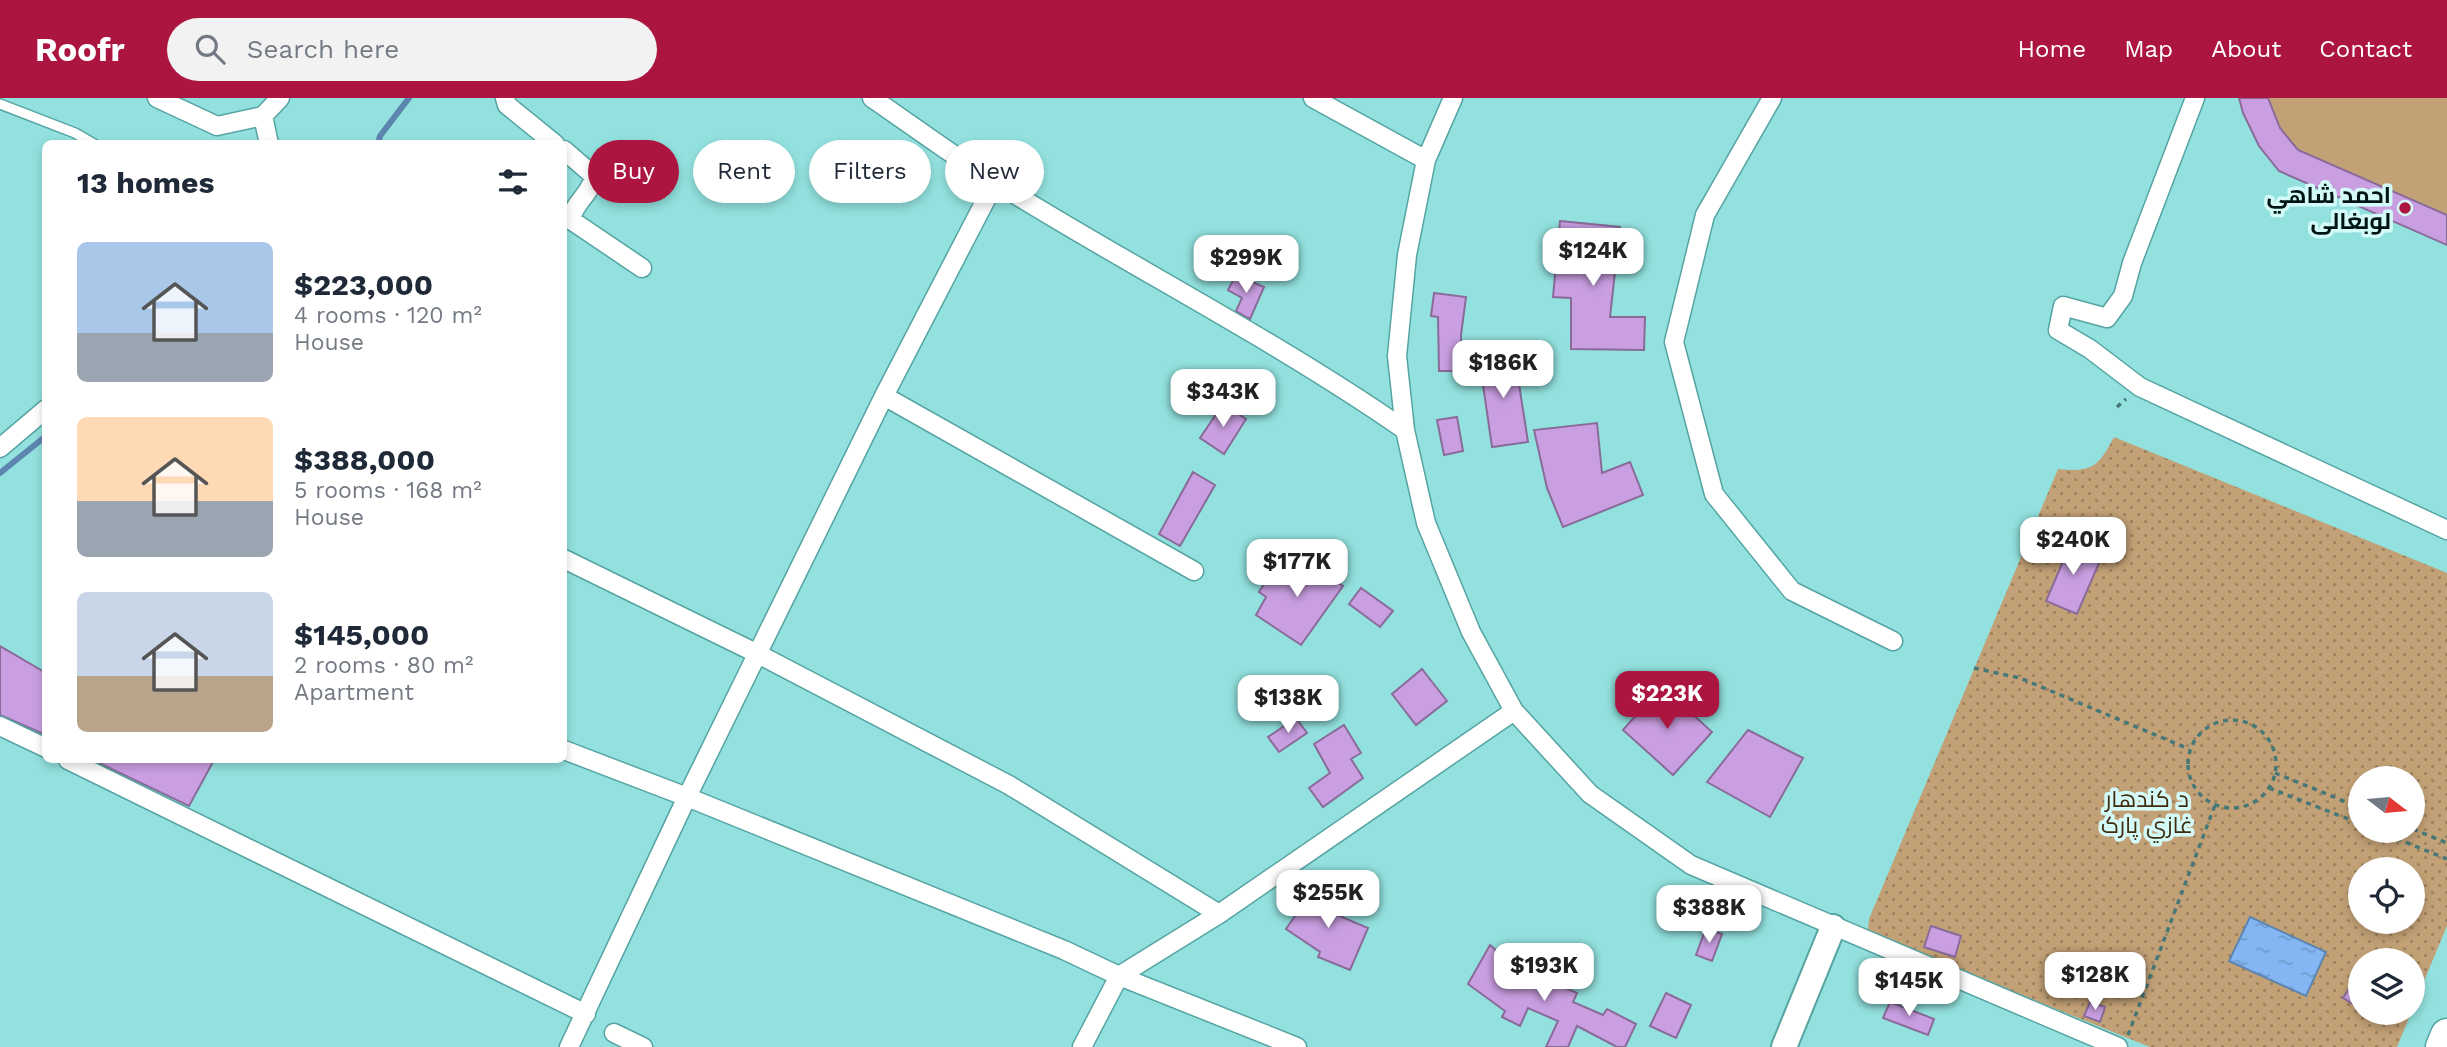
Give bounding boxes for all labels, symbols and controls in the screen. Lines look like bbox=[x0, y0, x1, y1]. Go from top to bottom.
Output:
search box bbox=[167, 18, 657, 81]
text: Roofr bbox=[35, 30, 125, 69]
icon: search bbox=[191, 30, 229, 68]
text: Search here bbox=[247, 34, 399, 64]
text: Home bbox=[2018, 35, 2086, 63]
text: Map bbox=[2124, 35, 2173, 63]
text: About bbox=[2211, 35, 2281, 63]
text: Contact bbox=[2319, 35, 2412, 63]
chip: Buy bbox=[588, 140, 679, 203]
chip: Rent bbox=[693, 140, 795, 203]
chip: Filters bbox=[809, 140, 931, 203]
chip: New bbox=[945, 140, 1044, 203]
icon: filters bbox=[494, 163, 532, 201]
text: 13 homes bbox=[77, 165, 214, 200]
place label: احمد شاهي لوبغالی bbox=[2267, 182, 2391, 235]
marker: احمد شاهي لوبغالی bbox=[2397, 200, 2413, 216]
pin: $124K bbox=[1544, 228, 1642, 288]
pin: $299K bbox=[1197, 236, 1295, 295]
text: $124K bbox=[1559, 237, 1627, 264]
text: $299K bbox=[1210, 244, 1282, 271]
text: $223,000 bbox=[294, 267, 433, 302]
icon: home bbox=[133, 270, 217, 354]
text: 4 rooms · 120 m² bbox=[294, 302, 482, 329]
text: House bbox=[294, 329, 364, 356]
pin: $186K bbox=[1454, 341, 1552, 400]
text: $186K bbox=[1468, 349, 1538, 376]
pin: $343K bbox=[1174, 370, 1272, 429]
text: $343K bbox=[1187, 378, 1259, 405]
text: $388,000 bbox=[294, 442, 435, 477]
icon: home bbox=[133, 445, 217, 529]
text: 5 rooms · 168 m² bbox=[294, 477, 482, 504]
text: House bbox=[294, 504, 364, 531]
pin: $240K bbox=[2024, 518, 2122, 577]
text: $240K bbox=[2036, 526, 2110, 553]
pin: $177K bbox=[1248, 540, 1346, 599]
text: $177K bbox=[1263, 548, 1331, 575]
text: $145,000 bbox=[294, 617, 429, 652]
icon: home bbox=[133, 620, 217, 704]
text: 2 rooms · 80 m² bbox=[294, 652, 473, 679]
pin: $223K bbox=[1618, 672, 1716, 731]
pin: $138K bbox=[1239, 676, 1337, 735]
text: Apartment bbox=[294, 679, 414, 706]
text: $223K bbox=[1631, 680, 1703, 707]
text: $138K bbox=[1254, 684, 1322, 711]
north arrow bbox=[2348, 766, 2426, 844]
map controls bbox=[2348, 766, 2425, 1025]
park label: د کندهار غازي پارک bbox=[2101, 786, 2193, 843]
button: locate bbox=[2348, 857, 2425, 934]
pin: $255K bbox=[1279, 870, 1377, 930]
text: $255K bbox=[1292, 879, 1364, 906]
pin: $388K bbox=[1660, 886, 1758, 945]
text: $388K bbox=[1672, 894, 1746, 921]
pin: $193K bbox=[1495, 944, 1593, 1003]
button: layers bbox=[2348, 948, 2425, 1025]
text: $193K bbox=[1510, 952, 1578, 979]
pin: $128K bbox=[2046, 953, 2144, 1012]
pin: $145K bbox=[1860, 958, 1958, 1018]
text: $128K bbox=[2061, 961, 2129, 988]
text: $145K bbox=[1875, 967, 1943, 994]

